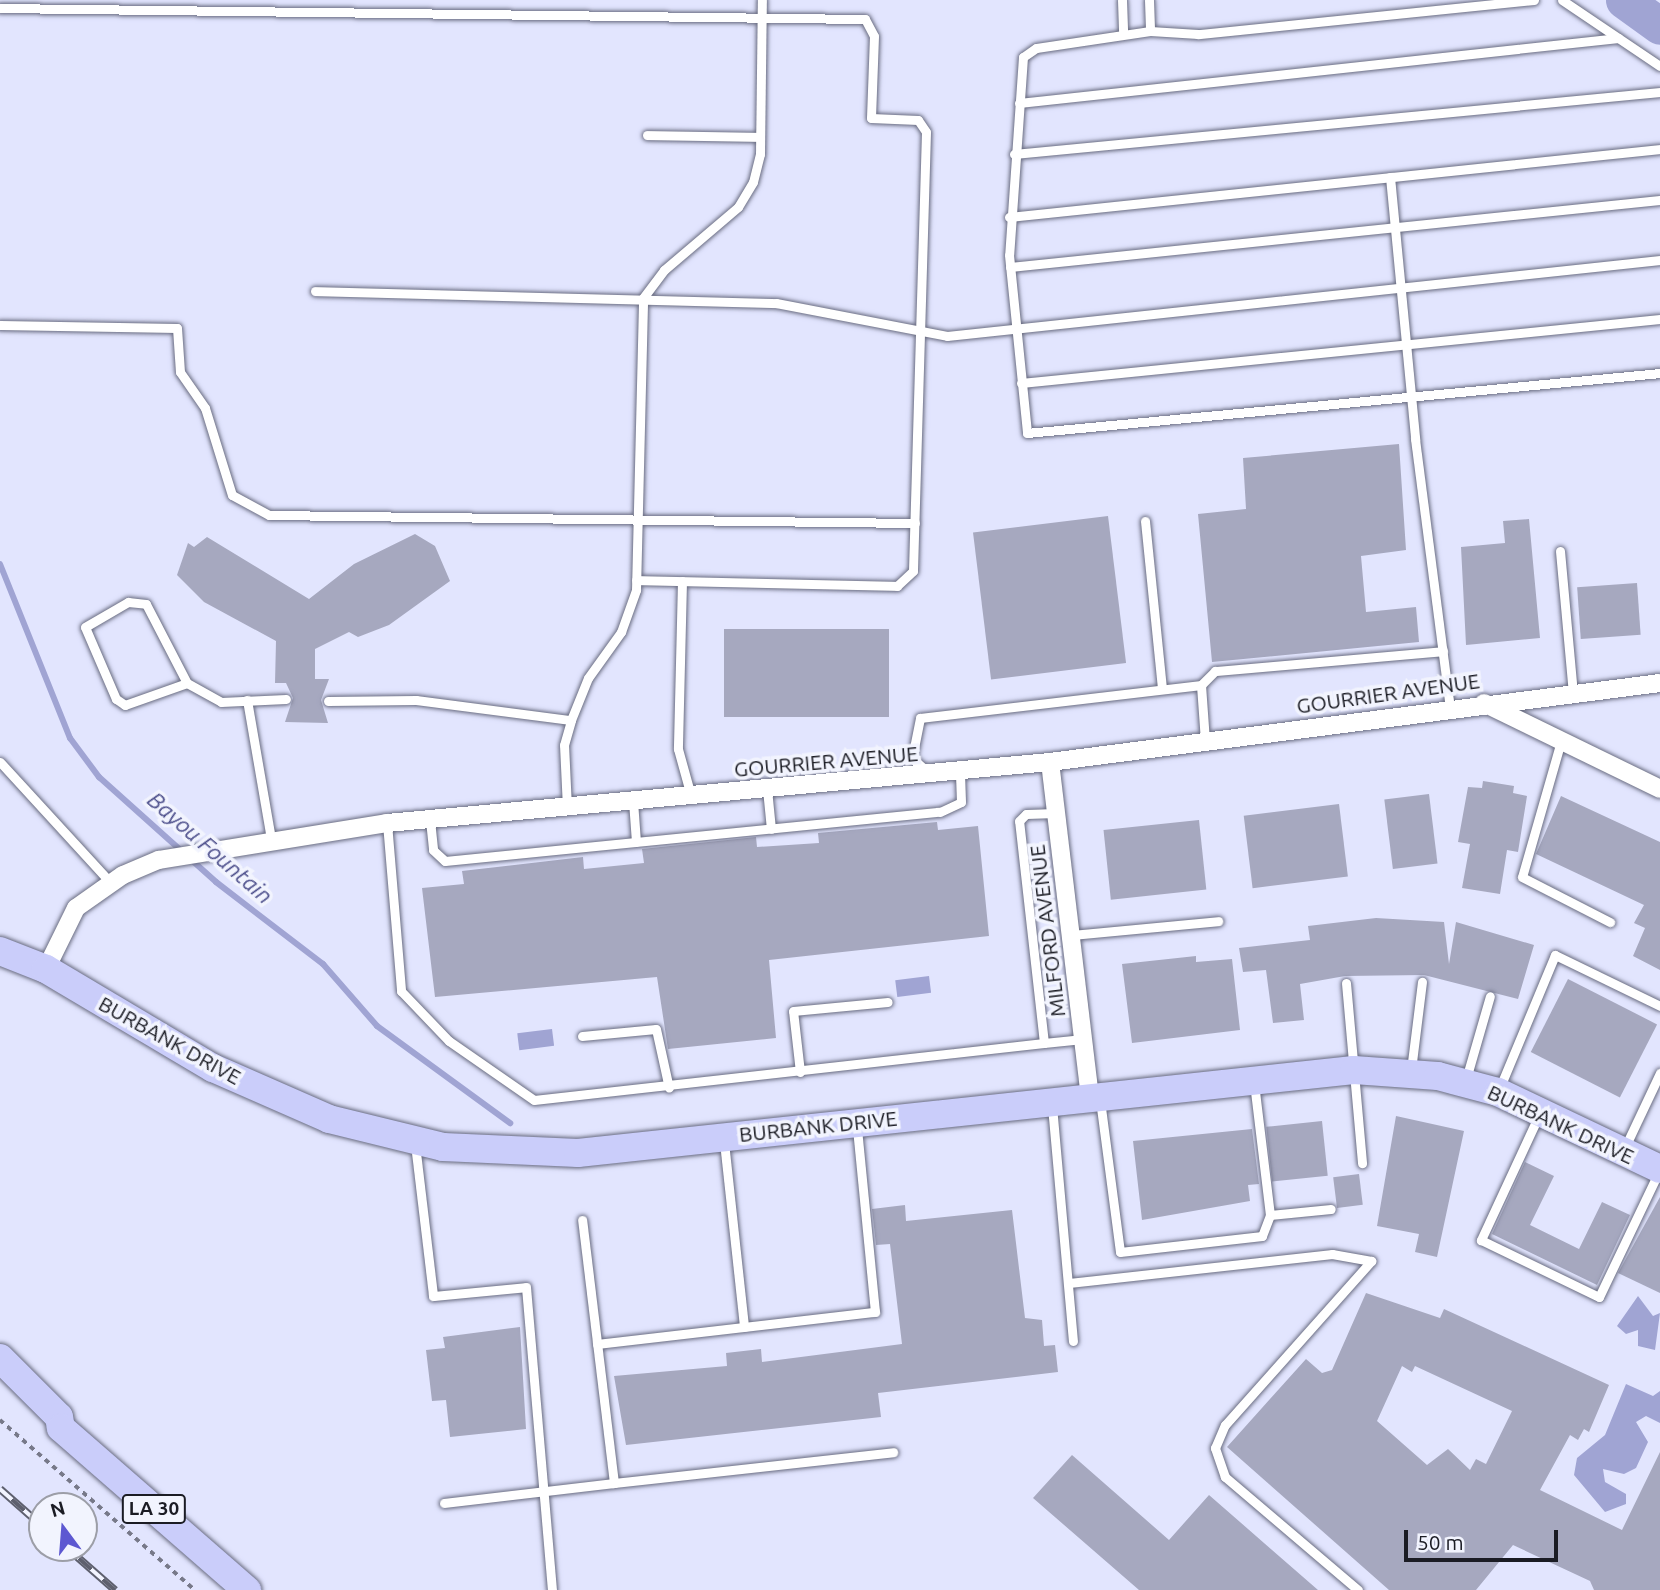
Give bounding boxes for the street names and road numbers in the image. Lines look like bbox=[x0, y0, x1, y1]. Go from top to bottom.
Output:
street label: GOURRIER AVENUE bbox=[1295, 668, 1481, 718]
street label: GOURRIER AVENUE bbox=[733, 740, 919, 782]
street label: MILFORD AVENUE bbox=[1024, 844, 1070, 1018]
street label: BURBANK DRIVE bbox=[94, 990, 246, 1090]
street label: BURBANK DRIVE bbox=[1484, 1079, 1638, 1169]
street label: BURBANK DRIVE bbox=[738, 1105, 898, 1147]
road number: LA 30 bbox=[121, 1494, 187, 1525]

